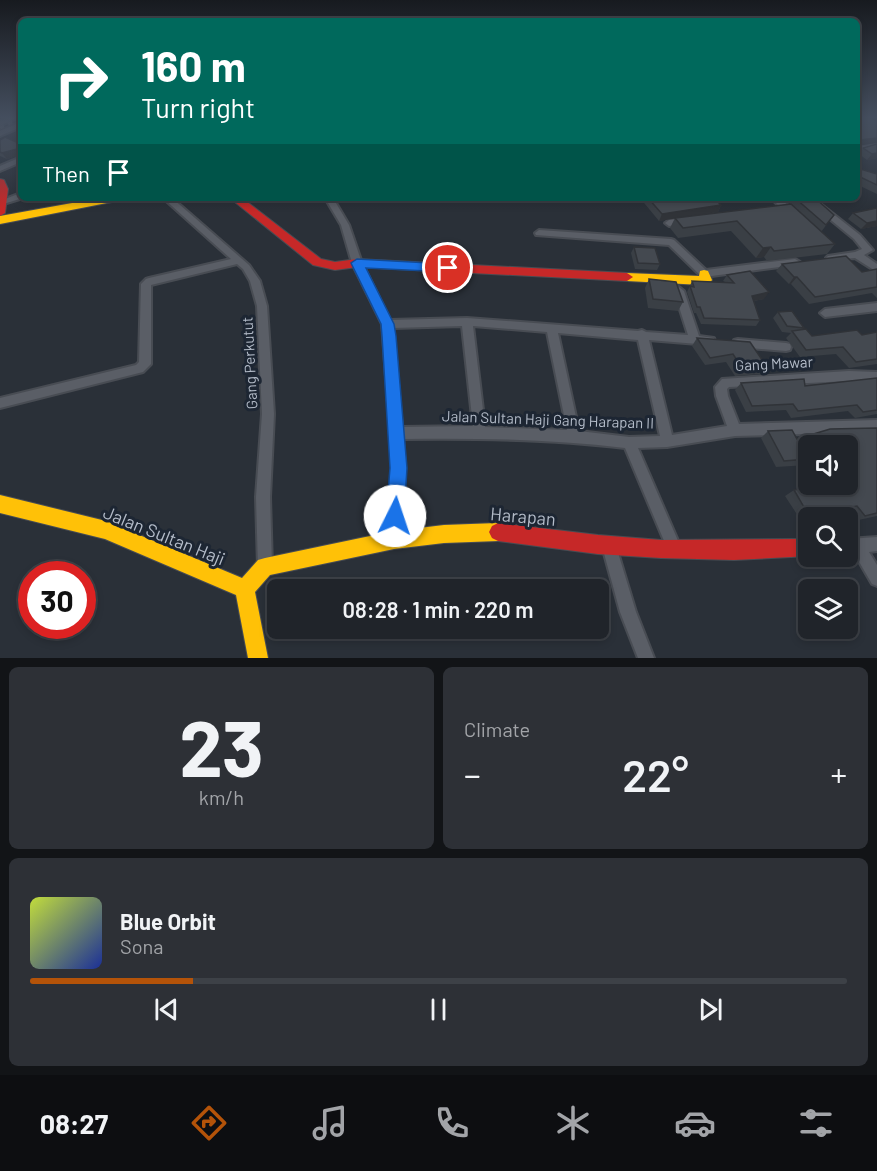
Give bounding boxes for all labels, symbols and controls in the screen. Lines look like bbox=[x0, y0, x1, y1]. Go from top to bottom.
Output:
text: 160 m bbox=[141, 40, 246, 90]
icon: right bbox=[42, 42, 120, 120]
text: Turn right bbox=[141, 91, 255, 123]
icon: arrive bbox=[102, 156, 135, 189]
text: Then bbox=[42, 160, 90, 186]
pin bbox=[422, 242, 473, 293]
icon: arrive bbox=[431, 251, 464, 284]
street label: Gang Perkutut bbox=[238, 316, 260, 410]
street label: Gang Mawar bbox=[735, 352, 814, 374]
street label: Jalan Sultan Haji Gang Harapan II bbox=[442, 406, 654, 432]
map controls bbox=[798, 435, 858, 639]
button: sound bbox=[798, 435, 858, 495]
position arrow bbox=[363, 484, 427, 548]
street label: Jalan Sultan Haji bbox=[100, 501, 229, 570]
street label: Harapan bbox=[489, 502, 557, 530]
button: search bbox=[798, 507, 858, 567]
speed limit sign: 30 bbox=[18, 561, 96, 639]
button: layers bbox=[798, 579, 858, 639]
text: 08:28 · 1 min · 220 m bbox=[343, 596, 533, 622]
text: 23 bbox=[179, 699, 264, 793]
text: Climate bbox=[464, 717, 530, 741]
text: 22° bbox=[622, 747, 689, 801]
text: − bbox=[464, 754, 481, 794]
text: + bbox=[830, 754, 847, 794]
text: km/h bbox=[199, 785, 244, 809]
text: Blue Orbit bbox=[120, 908, 216, 934]
text: Sona bbox=[120, 934, 164, 958]
icon: previous bbox=[150, 993, 183, 1026]
icon: pause bbox=[422, 993, 455, 1026]
icon: next bbox=[694, 993, 727, 1026]
icon: directions bbox=[188, 1102, 230, 1144]
icon: music bbox=[309, 1102, 351, 1144]
icon: phone bbox=[431, 1102, 473, 1144]
icon: climate bbox=[552, 1102, 594, 1144]
icon: car bbox=[674, 1102, 716, 1144]
icon: filters bbox=[795, 1102, 837, 1144]
text: 08:27 bbox=[40, 1107, 108, 1139]

